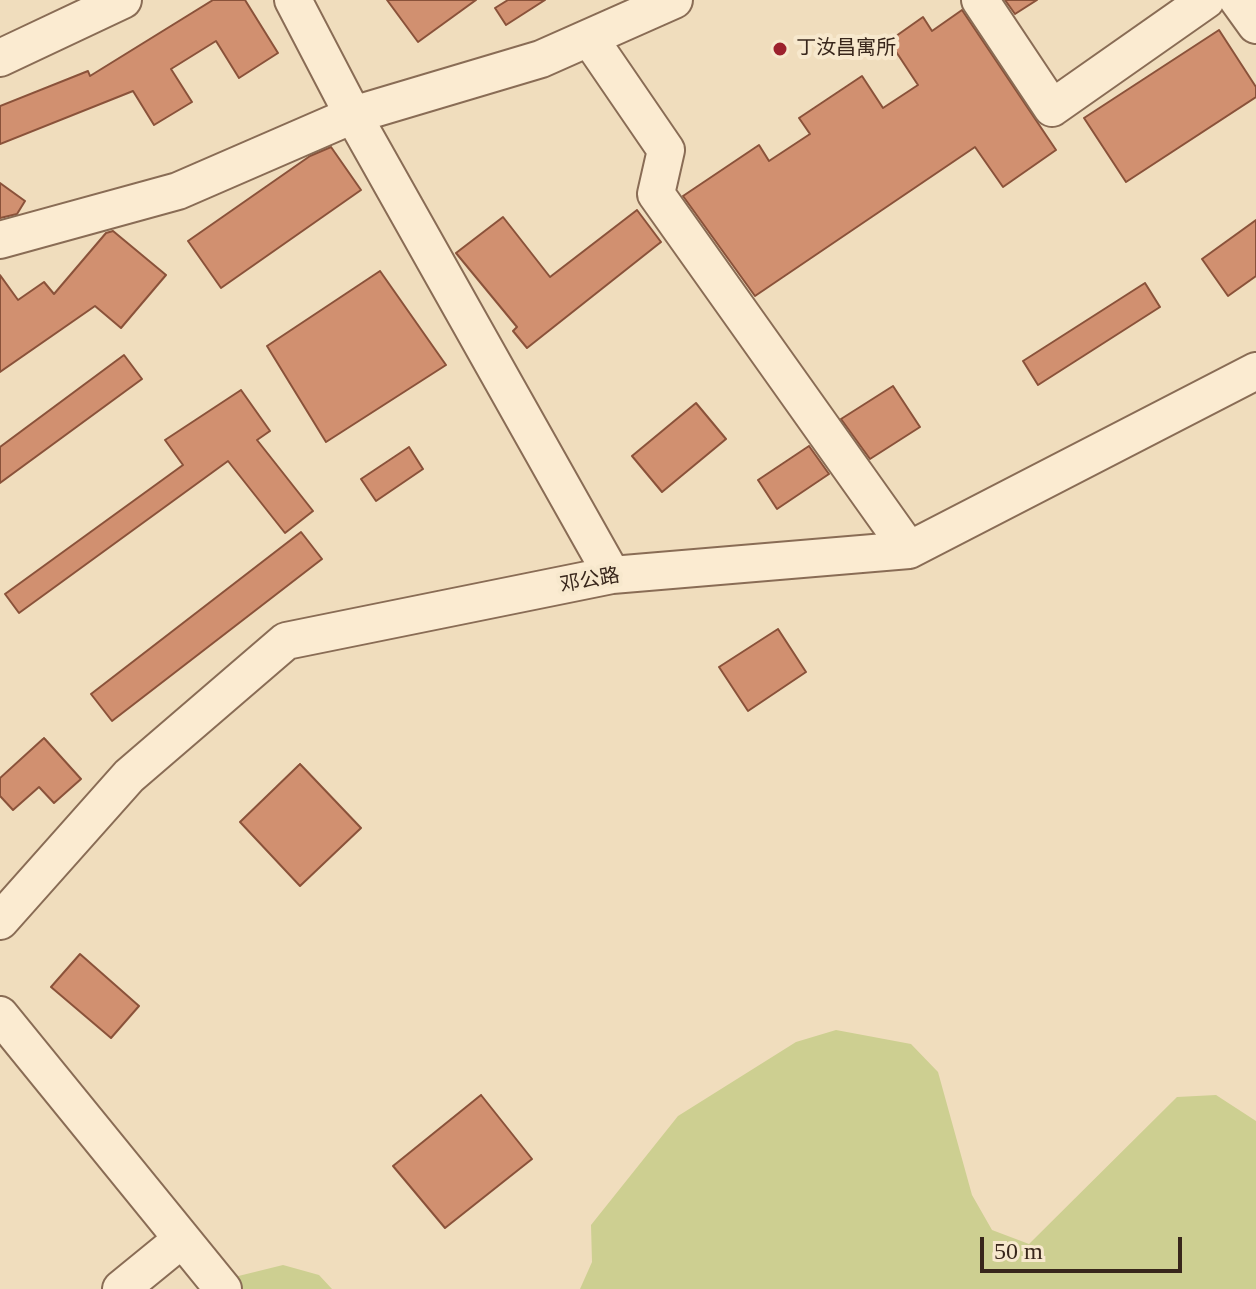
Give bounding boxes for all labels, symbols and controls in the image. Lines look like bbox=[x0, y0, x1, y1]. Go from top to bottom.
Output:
place label: 丁汝昌寓所 bbox=[796, 37, 896, 61]
marker: 丁汝昌寓所 bbox=[771, 40, 789, 58]
street label: 邓公路 bbox=[558, 564, 622, 598]
scale bar bbox=[984, 1221, 1186, 1271]
text: 50 m bbox=[994, 1238, 1043, 1264]

